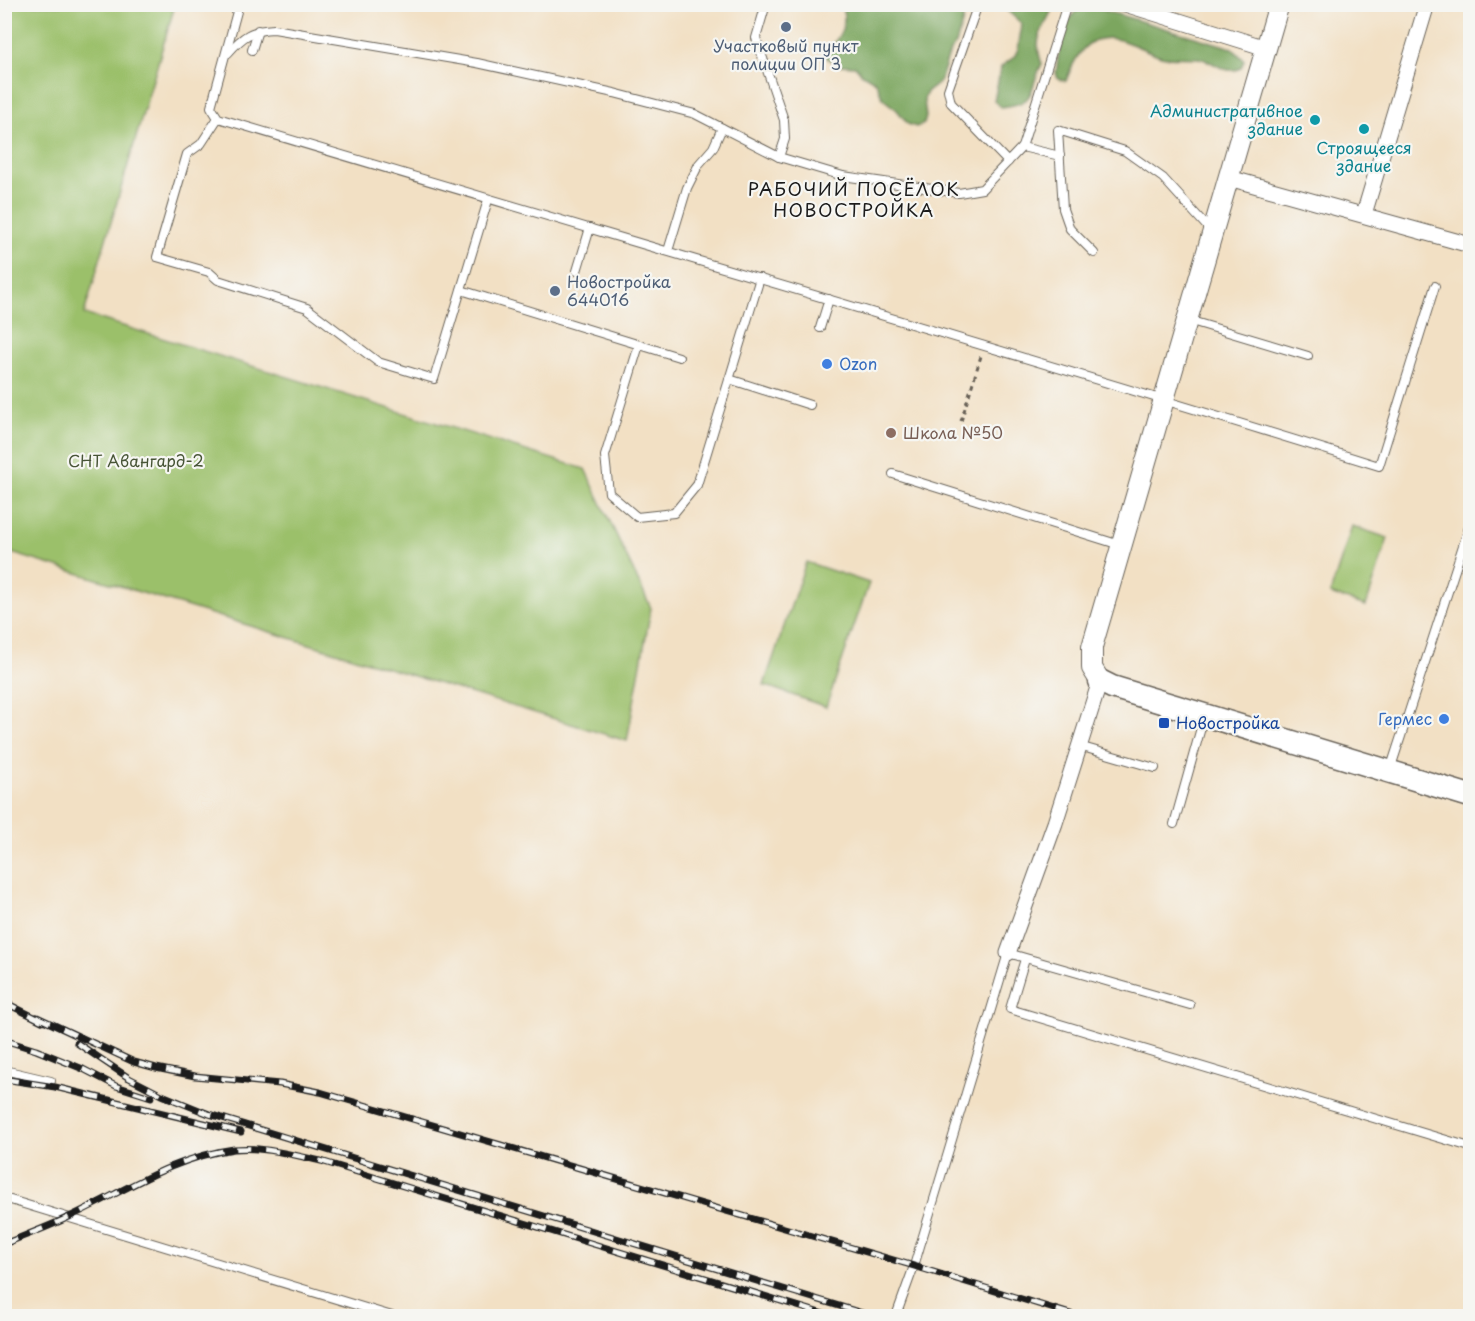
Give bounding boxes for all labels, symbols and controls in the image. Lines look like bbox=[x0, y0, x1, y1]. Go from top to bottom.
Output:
marker: Участковый пункт полиции ОП 3 bbox=[779, 20, 793, 34]
place label: Участковый пункт полиции ОП 3 bbox=[713, 33, 859, 75]
place label: Административное здание bbox=[1150, 98, 1303, 140]
marker: Административное здание bbox=[1308, 113, 1322, 127]
marker: Строящееся здание bbox=[1357, 122, 1371, 136]
place label: Строящееся здание bbox=[1316, 135, 1412, 177]
district label: РАБОЧИЙ ПОСЁЛОК НОВОСТРОЙКА bbox=[748, 175, 960, 223]
place label: Новостройка 644016 bbox=[567, 269, 671, 311]
marker: Новостройка 644016 bbox=[548, 284, 562, 298]
place label: Ozon bbox=[839, 351, 877, 375]
marker: Ozon bbox=[820, 357, 834, 371]
place label: Школа №50 bbox=[903, 420, 1003, 444]
marker: Школа №50 bbox=[884, 426, 898, 440]
park label: СНТ Авангард-2 bbox=[68, 448, 204, 472]
place label: Гермес bbox=[1378, 706, 1432, 730]
place label: Новостройка bbox=[1176, 710, 1280, 734]
marker: Гермес bbox=[1437, 712, 1451, 726]
marker: Новостройка bbox=[1157, 716, 1171, 730]

